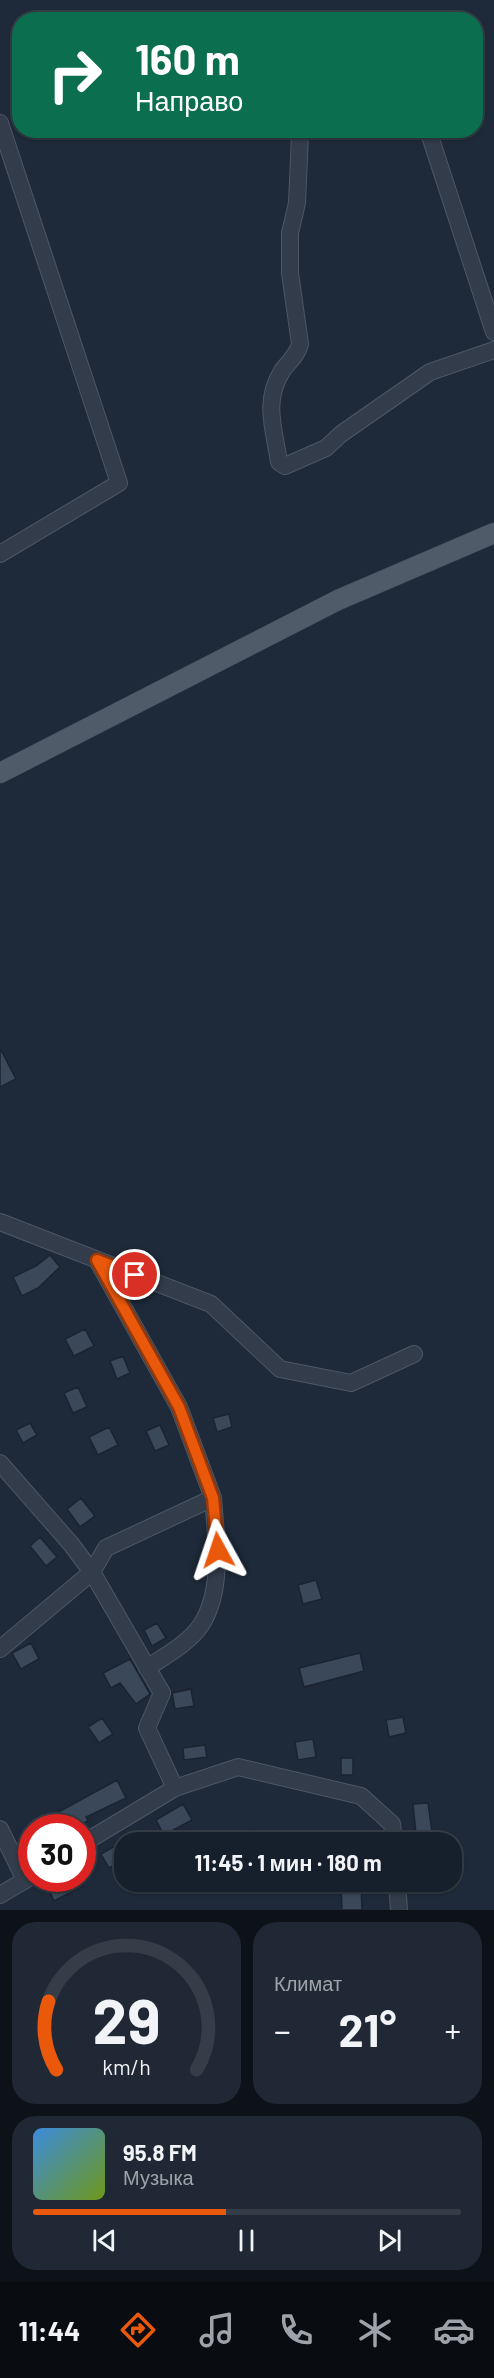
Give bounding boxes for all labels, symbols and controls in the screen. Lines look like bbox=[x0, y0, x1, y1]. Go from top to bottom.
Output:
text: 160 m bbox=[135, 33, 240, 83]
icon: right bbox=[36, 36, 114, 114]
text: Направо bbox=[135, 84, 243, 116]
pin bbox=[109, 1249, 160, 1300]
icon: arrive bbox=[118, 1258, 151, 1291]
position arrow bbox=[186, 1518, 250, 1582]
speed limit sign: 30 bbox=[18, 1814, 96, 1892]
text: 11:45 · 1 мин · 180 m bbox=[194, 1849, 382, 1875]
text: Климат bbox=[274, 1971, 342, 1995]
text: 29 bbox=[92, 1982, 161, 2056]
text: 21° bbox=[339, 2002, 396, 2056]
text: − bbox=[274, 2010, 291, 2050]
text: + bbox=[445, 2010, 461, 2050]
text: km/h bbox=[102, 2054, 151, 2079]
text: 95.8 FM bbox=[123, 2139, 197, 2165]
text: Музыка bbox=[123, 2165, 194, 2189]
icon: previous bbox=[88, 2224, 121, 2257]
icon: pause bbox=[230, 2224, 263, 2257]
icon: next bbox=[373, 2224, 406, 2257]
icon: directions bbox=[117, 2309, 159, 2351]
icon: music bbox=[196, 2309, 238, 2351]
icon: phone bbox=[275, 2309, 317, 2351]
icon: climate bbox=[354, 2309, 396, 2351]
icon: car bbox=[433, 2309, 475, 2351]
text: 11:44 bbox=[19, 2314, 80, 2346]

